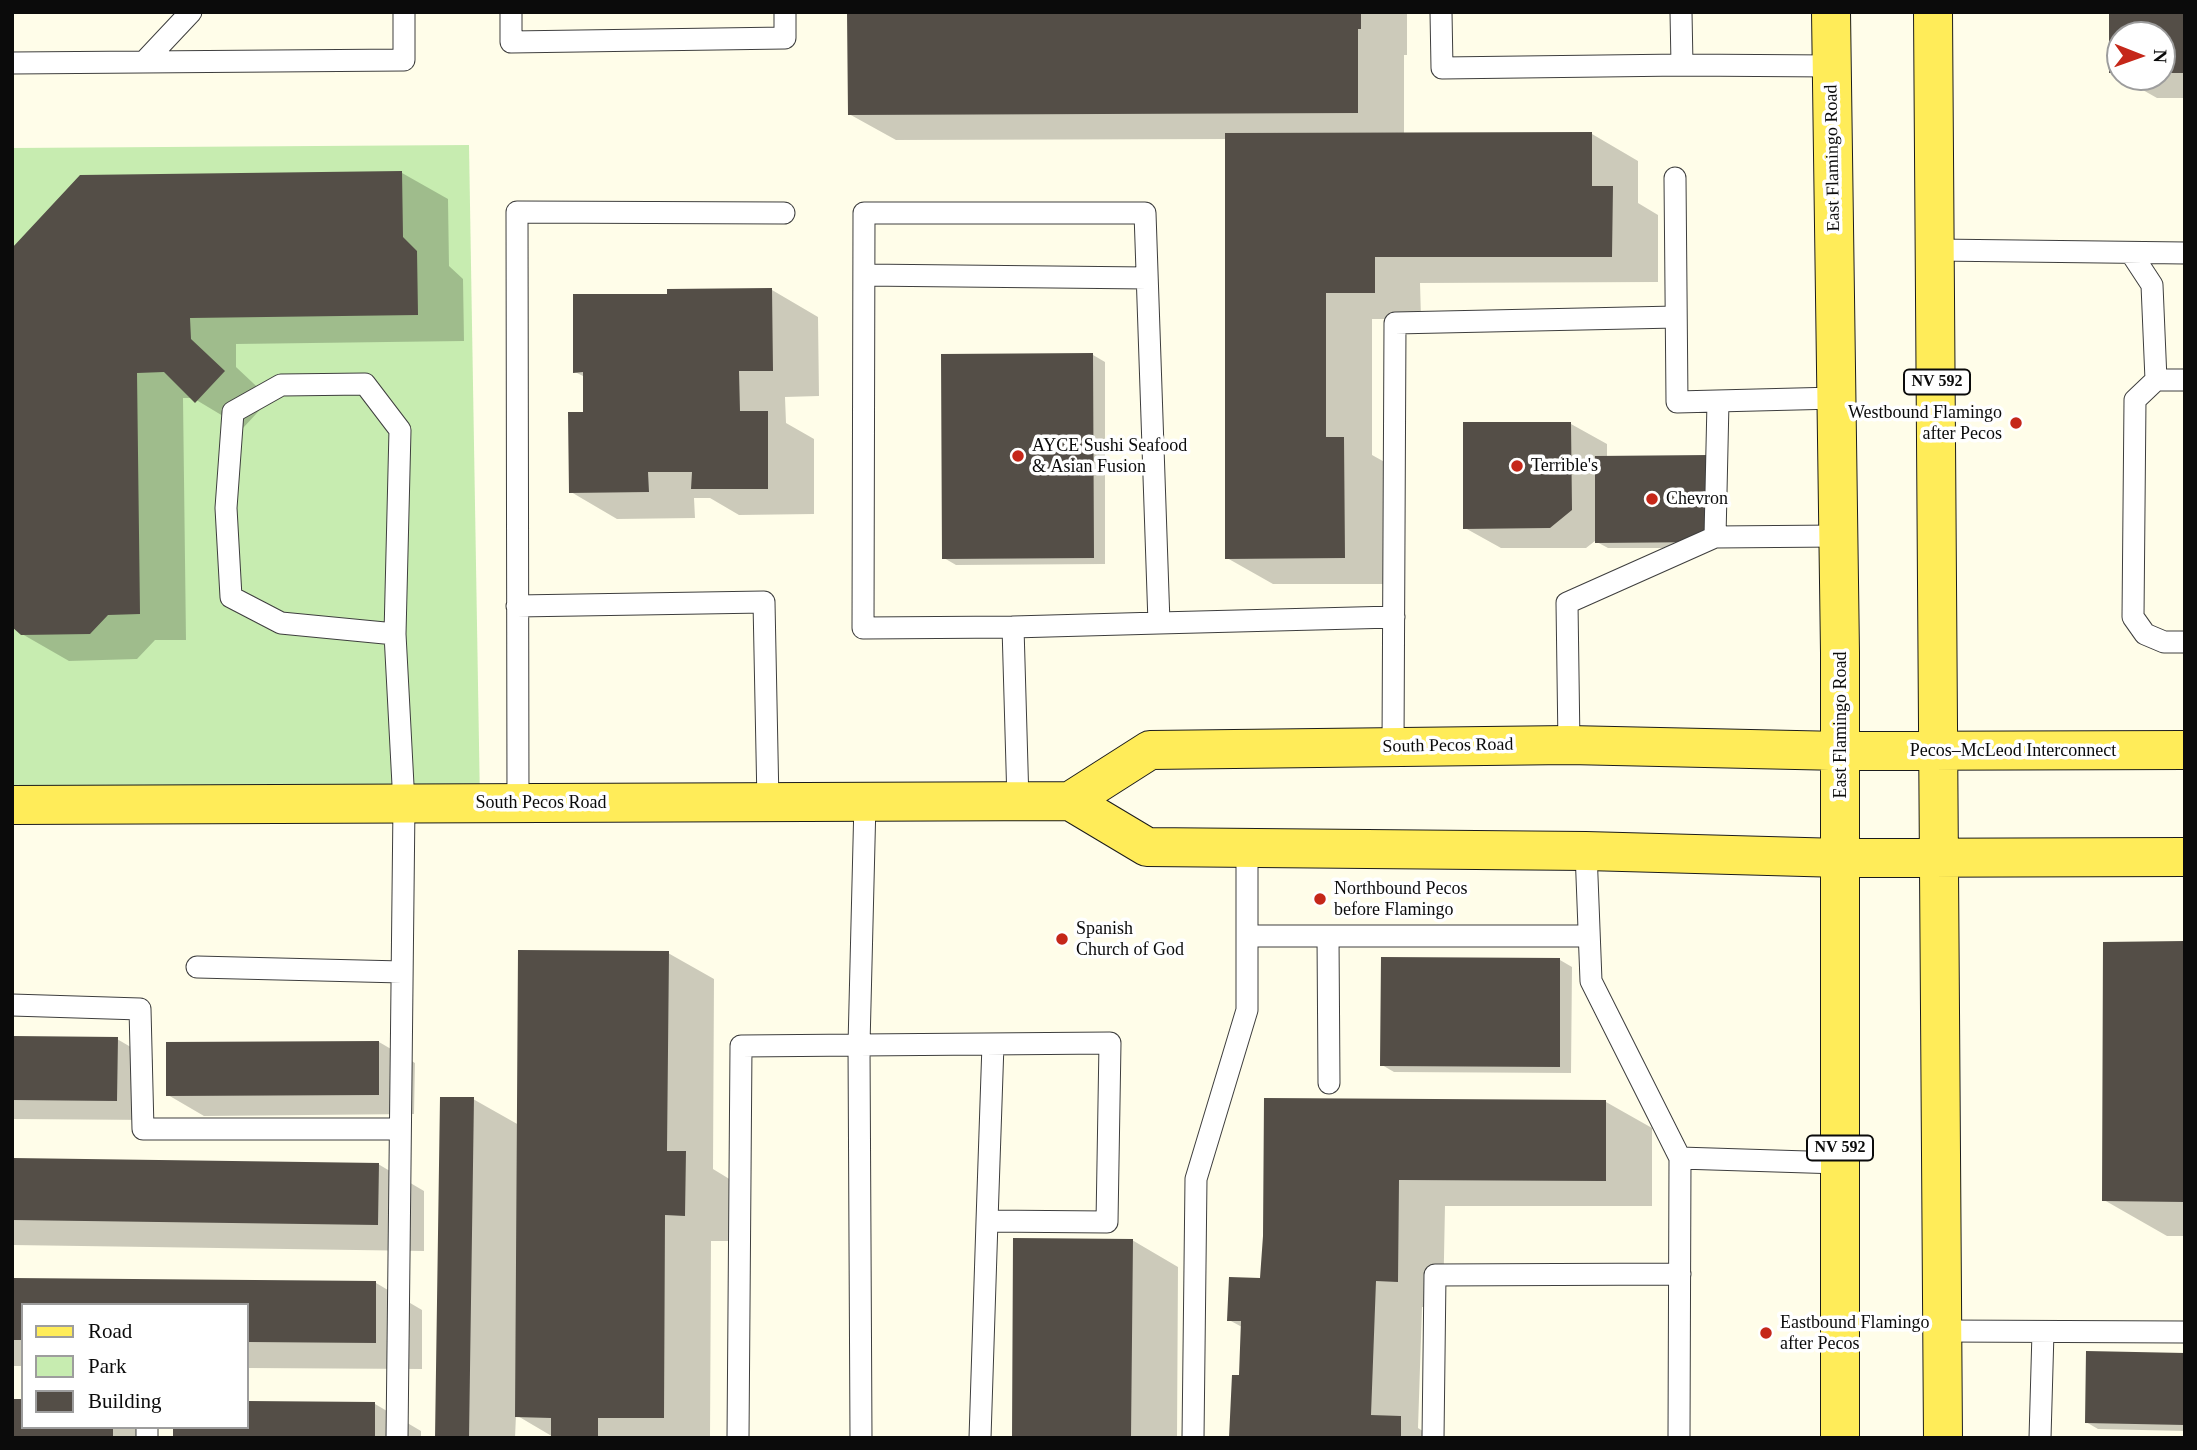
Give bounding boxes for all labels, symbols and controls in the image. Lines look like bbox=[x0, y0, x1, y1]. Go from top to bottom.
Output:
north arrow bbox=[2106, 21, 2176, 91]
text: N bbox=[2150, 49, 2171, 63]
street label: East Flamingo Road bbox=[1821, 84, 1845, 232]
road number: NV 592 bbox=[1904, 370, 1970, 394]
place label: Westbound Flamingo after Pecos bbox=[1848, 402, 2002, 444]
marker: Westbound Flamingo after Pecos bbox=[2008, 415, 2024, 431]
place label: AYCE Sushi Seafood & Asian Fusion bbox=[1032, 435, 1187, 478]
marker: AYCE Sushi Seafood & Asian Fusion bbox=[1010, 448, 1026, 464]
place label: Terrible's bbox=[1531, 455, 1598, 477]
marker: Terrible's bbox=[1509, 458, 1525, 474]
place label: Chevron bbox=[1666, 488, 1728, 510]
marker: Chevron bbox=[1644, 491, 1660, 507]
street label: East Flamingo Road bbox=[1830, 652, 1852, 798]
street label: South Pecos Road bbox=[1382, 734, 1514, 758]
street label: Pecos–McLeod Interconnect bbox=[1910, 740, 2116, 762]
street label: South Pecos Road bbox=[475, 792, 607, 814]
place label: Northbound Pecos before Flamingo bbox=[1334, 878, 1467, 920]
marker: Northbound Pecos before Flamingo bbox=[1312, 891, 1328, 907]
place label: Spanish Church of God bbox=[1076, 918, 1184, 960]
marker: Spanish Church of God bbox=[1054, 931, 1070, 947]
road number: NV 592 bbox=[1807, 1136, 1873, 1160]
legend bbox=[21, 1303, 248, 1429]
place label: Eastbound Flamingo after Pecos bbox=[1780, 1312, 1929, 1354]
text: Road bbox=[88, 1319, 132, 1343]
marker: Eastbound Flamingo after Pecos bbox=[1758, 1325, 1774, 1341]
text: Park bbox=[88, 1354, 127, 1378]
text: Building bbox=[88, 1389, 162, 1413]

